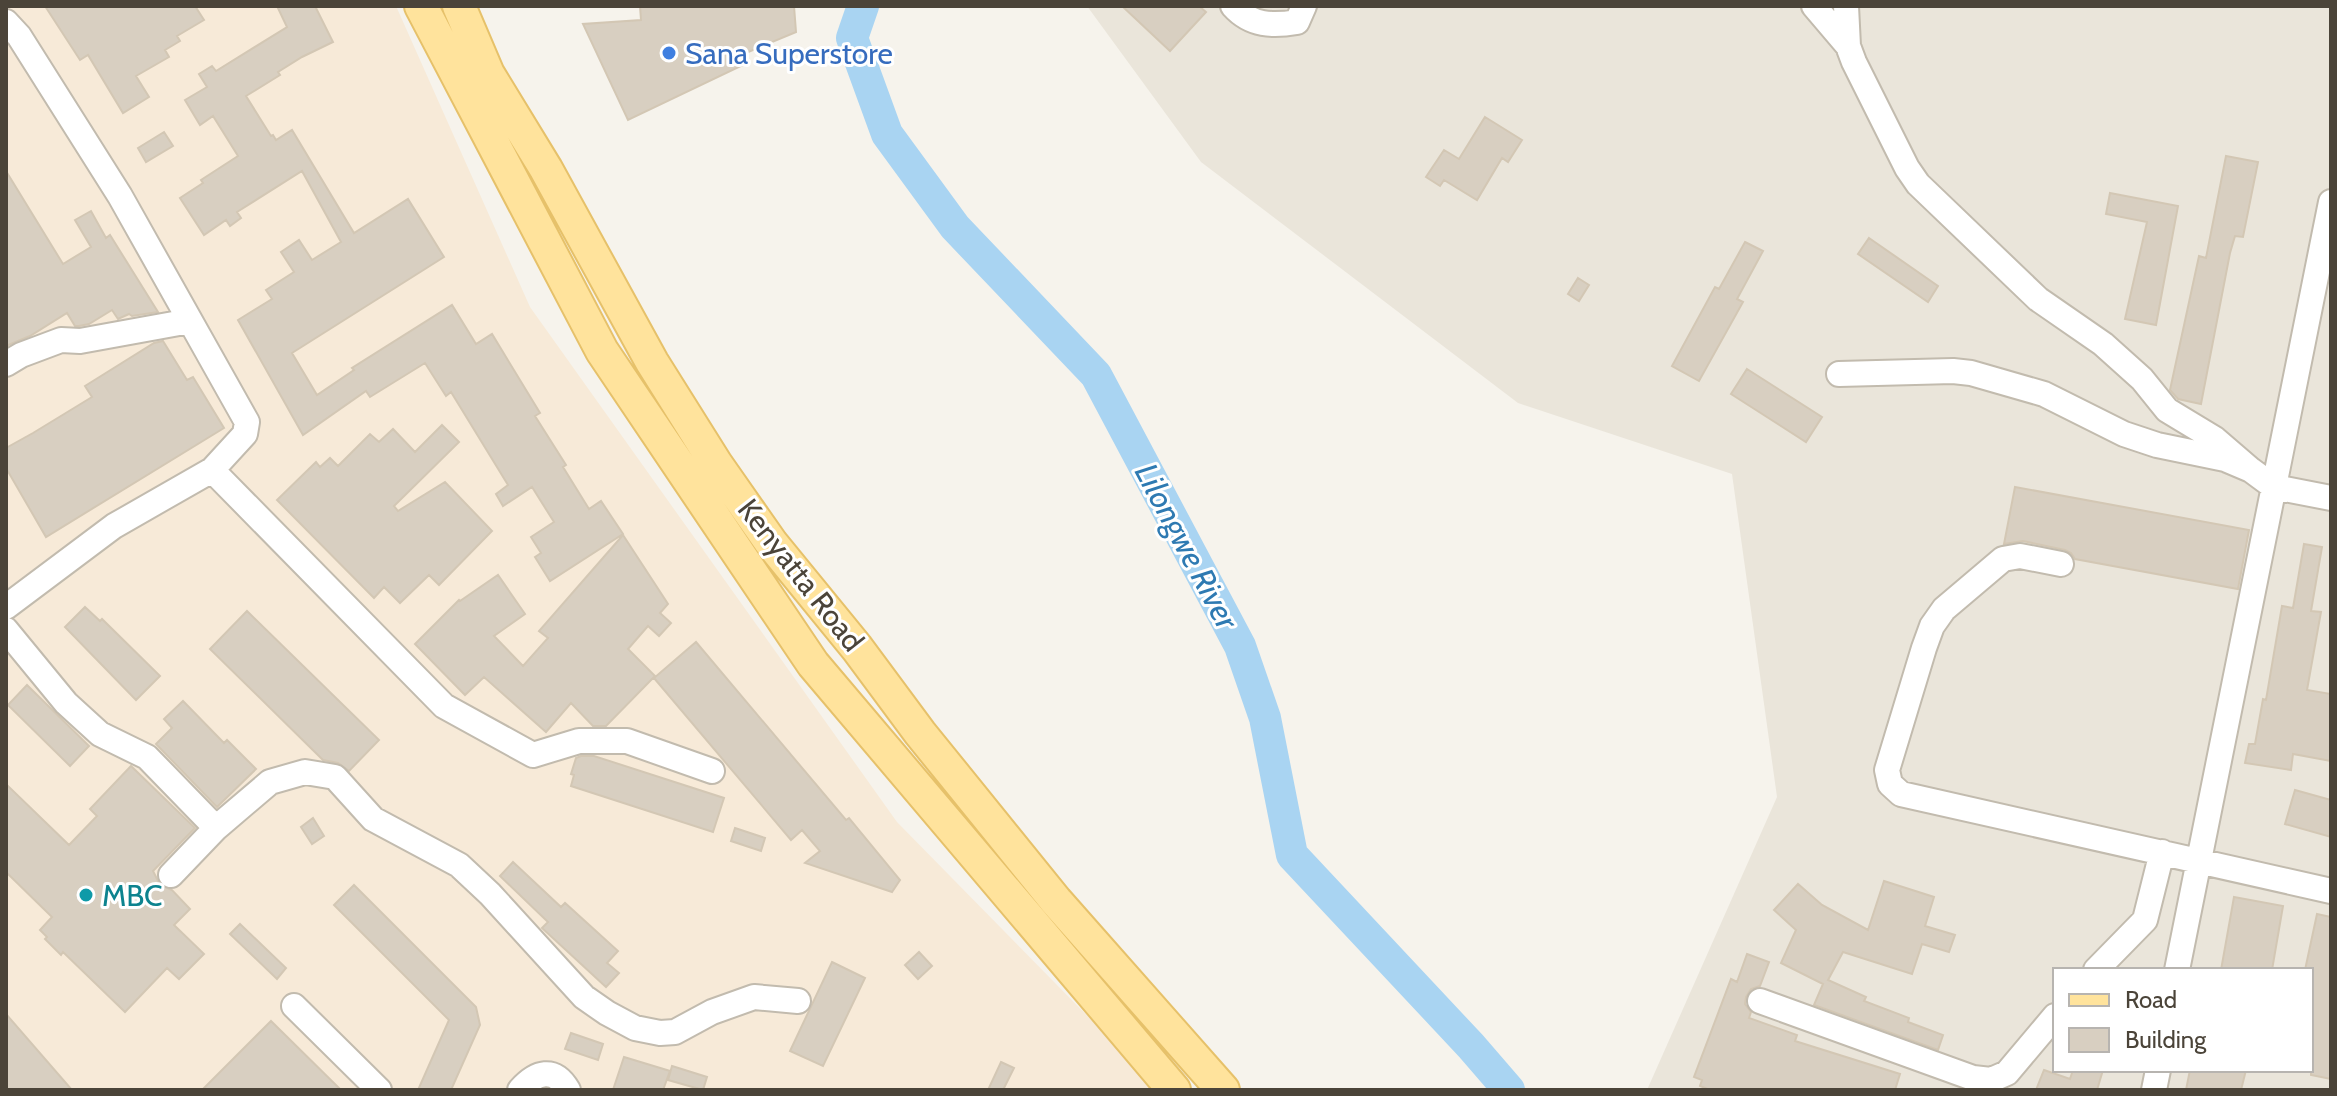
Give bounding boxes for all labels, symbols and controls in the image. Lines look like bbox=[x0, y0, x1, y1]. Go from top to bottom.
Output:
place label: Sana Superstore bbox=[685, 35, 893, 72]
marker: Sana Superstore bbox=[660, 44, 678, 62]
water label: Lilongwe River bbox=[1127, 456, 1248, 637]
street label: Kenyatta Road bbox=[730, 491, 872, 659]
place label: MBC bbox=[102, 877, 163, 914]
marker: MBC bbox=[77, 886, 95, 904]
legend bbox=[2053, 968, 2313, 1072]
text: Road bbox=[2125, 985, 2177, 1014]
text: Building bbox=[2125, 1025, 2207, 1054]

